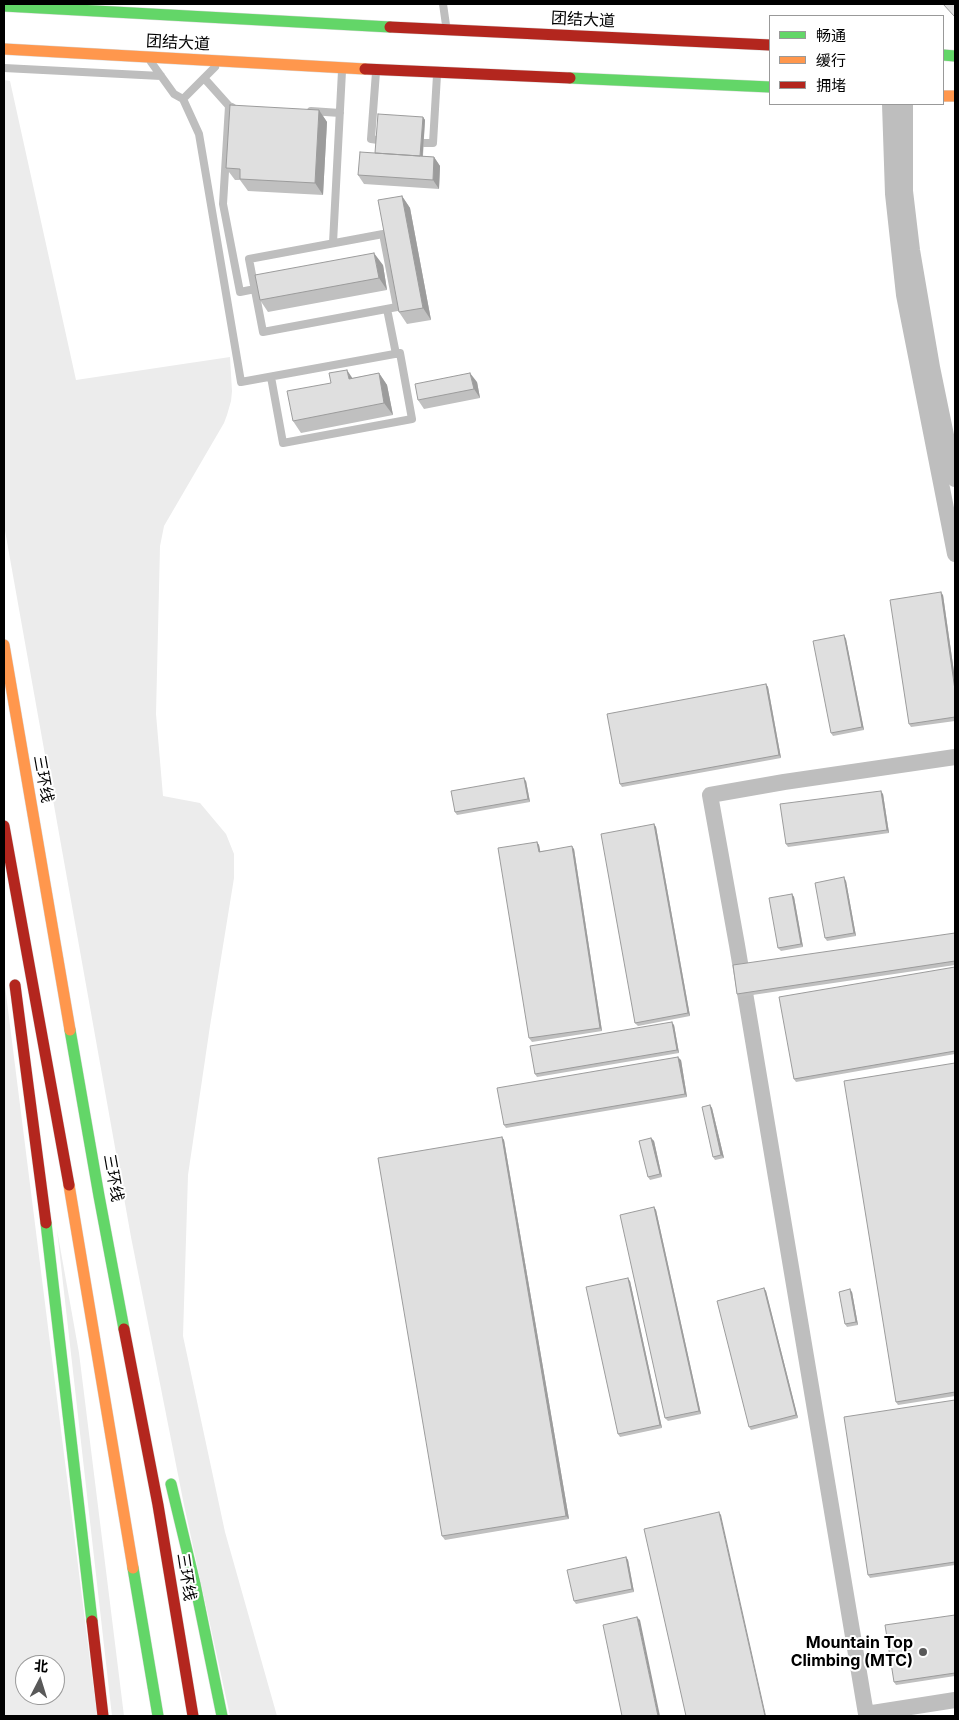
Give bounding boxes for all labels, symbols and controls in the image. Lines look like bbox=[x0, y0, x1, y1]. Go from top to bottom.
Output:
street label: 团结大道 bbox=[551, 9, 615, 31]
legend bbox=[769, 15, 944, 105]
text: 畅通 bbox=[816, 26, 846, 45]
street label: 团结大道 bbox=[146, 32, 210, 54]
text: 缓行 bbox=[816, 51, 846, 70]
text: 拥堵 bbox=[816, 76, 846, 95]
street label: 三环线 bbox=[29, 754, 57, 804]
street label: 三环线 bbox=[99, 1153, 127, 1203]
street label: 三环线 bbox=[173, 1552, 199, 1602]
place label: Mountain Top Climbing (MTC) bbox=[791, 1633, 913, 1671]
marker: Mountain Top Climbing (MTC) bbox=[917, 1646, 929, 1658]
north arrow bbox=[15, 1655, 65, 1705]
text: 北 bbox=[34, 1656, 49, 1675]

